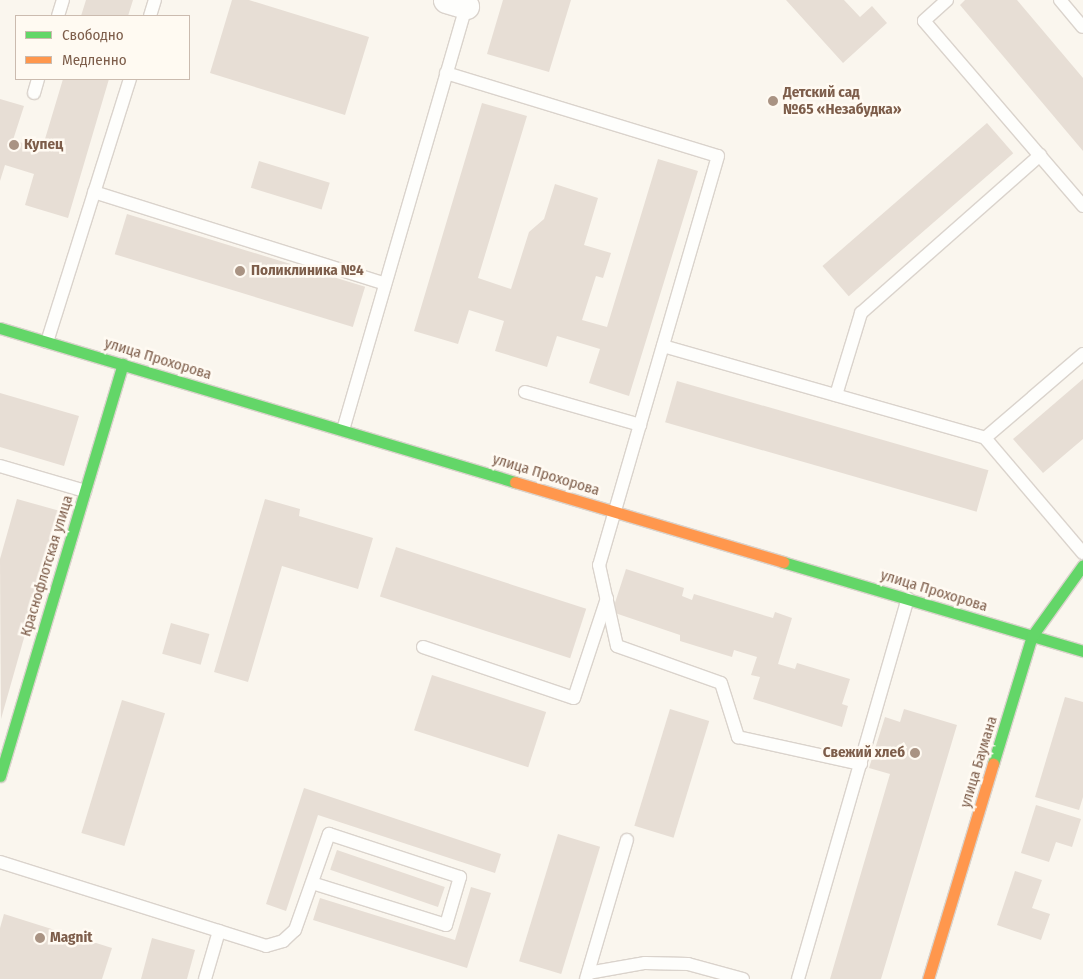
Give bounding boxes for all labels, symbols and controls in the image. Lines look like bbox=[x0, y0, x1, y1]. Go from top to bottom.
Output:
legend bbox=[15, 15, 190, 80]
text: Свободно bbox=[62, 26, 124, 44]
text: Медленно bbox=[62, 51, 127, 69]
place label: Детский сад №65 «Незабудка» bbox=[783, 83, 902, 118]
marker: Детский сад №65 «Незабудка» bbox=[767, 95, 779, 107]
place label: Купец bbox=[24, 136, 63, 154]
marker: Купец bbox=[8, 139, 20, 151]
place label: Поликлиника №4 bbox=[251, 262, 364, 280]
marker: Поликлиника №4 bbox=[233, 264, 247, 278]
street label: улица Прохорова bbox=[102, 334, 214, 384]
street label: улица Прохорова bbox=[490, 450, 602, 500]
street label: Краснофлотская улица bbox=[17, 493, 77, 639]
street label: улица Прохорова bbox=[878, 566, 990, 616]
street label: улица Баумана bbox=[957, 714, 1001, 810]
place label: Свежий хлеб bbox=[823, 744, 905, 762]
marker: Свежий хлеб bbox=[909, 747, 921, 759]
place label: Magnit bbox=[50, 929, 93, 947]
marker: Magnit bbox=[34, 932, 46, 944]

